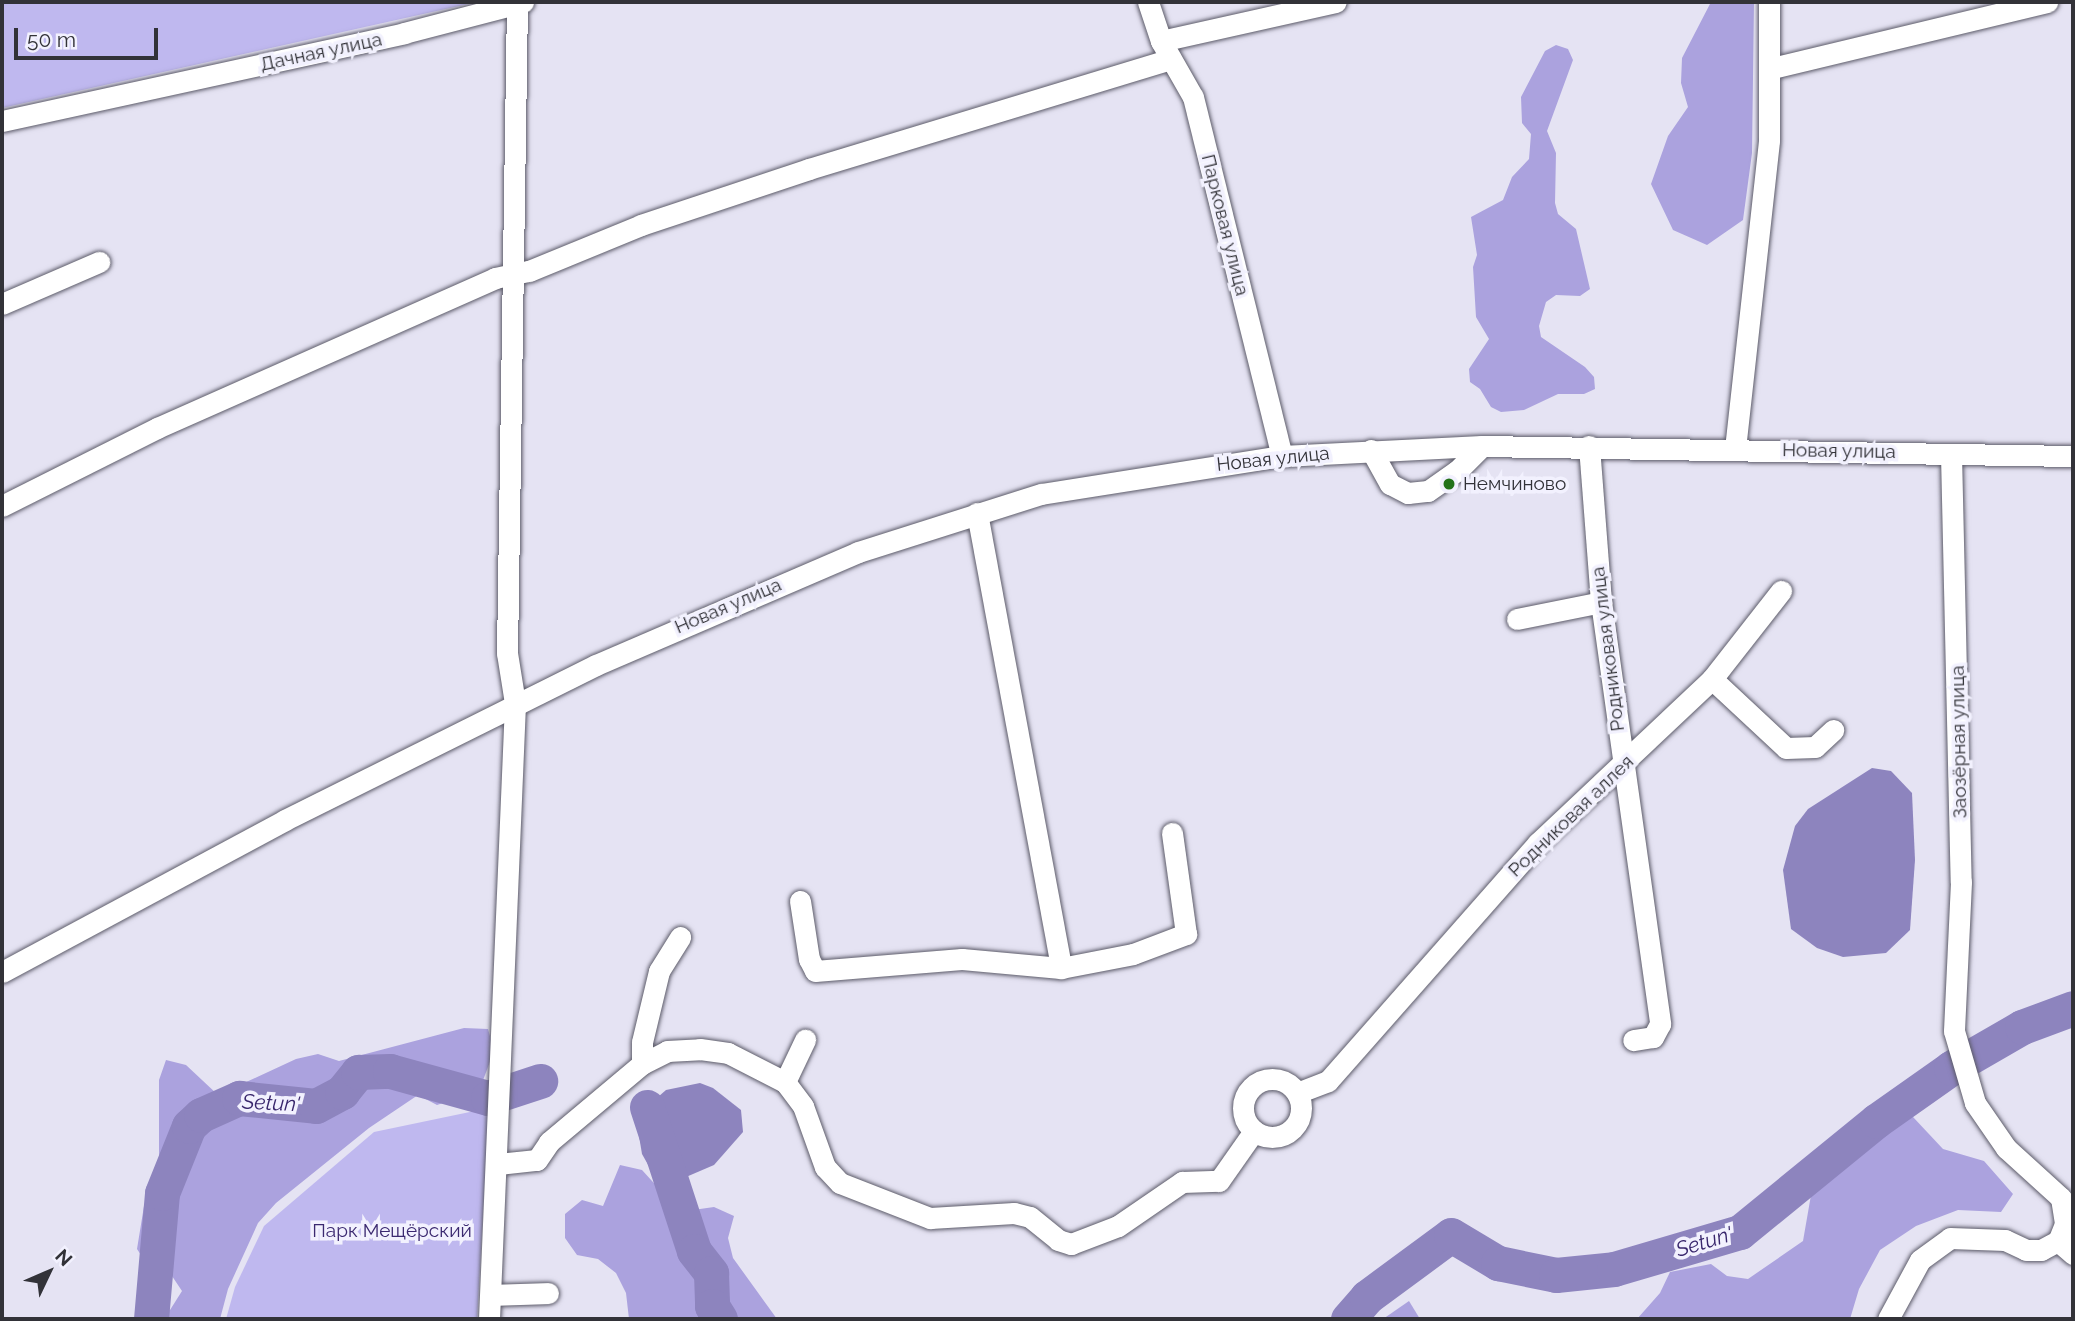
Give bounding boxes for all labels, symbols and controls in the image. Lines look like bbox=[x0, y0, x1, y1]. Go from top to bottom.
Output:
scale bar bbox=[18, 14, 161, 58]
text: 50 m bbox=[27, 27, 76, 52]
street label: Дачная улица bbox=[258, 28, 384, 76]
street label: Парковая улица bbox=[1196, 152, 1254, 298]
street label: Новая улица bbox=[1782, 439, 1896, 463]
street label: Новая улица bbox=[1215, 442, 1331, 476]
place label: Немчиново bbox=[1463, 473, 1566, 495]
marker: Немчиново bbox=[1441, 476, 1457, 492]
street label: Родниковая улица bbox=[1587, 565, 1629, 733]
street label: Новая улица bbox=[671, 573, 785, 639]
street label: Заозёрная улица bbox=[1946, 665, 1972, 819]
street label: Родниковая аллея bbox=[1504, 750, 1638, 882]
water label: Setun' bbox=[242, 1089, 300, 1117]
park label: Парк Мещёрский bbox=[312, 1220, 472, 1242]
water label: Setun' bbox=[1673, 1222, 1735, 1262]
north arrow bbox=[14, 1237, 84, 1307]
text: N bbox=[51, 1245, 77, 1270]

